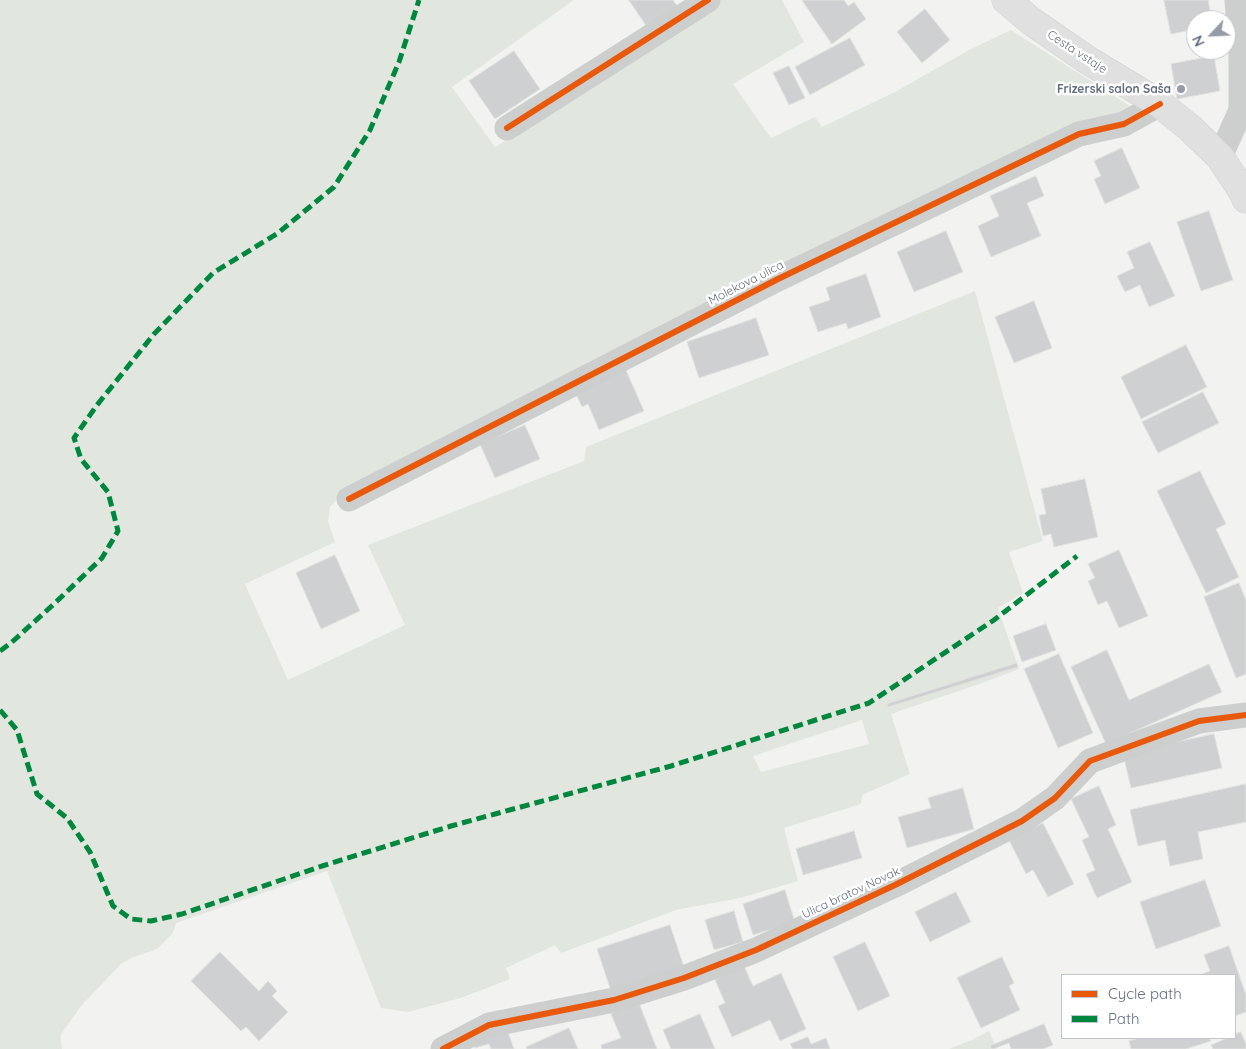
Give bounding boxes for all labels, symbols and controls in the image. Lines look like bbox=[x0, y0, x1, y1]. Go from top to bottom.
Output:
north arrow bbox=[1186, 10, 1236, 60]
street label: Cesta vstaje bbox=[1045, 27, 1109, 77]
text: N bbox=[1188, 32, 1209, 49]
place label: Frizerski salon Saša bbox=[1057, 82, 1171, 96]
marker: Frizerski salon Saša bbox=[1175, 83, 1187, 95]
street label: Molekova ulica bbox=[706, 258, 786, 308]
street label: Ulica bratov Novak bbox=[800, 864, 902, 922]
legend bbox=[1061, 974, 1236, 1039]
text: Cycle path bbox=[1108, 984, 1182, 1003]
text: Path bbox=[1108, 1009, 1140, 1028]

